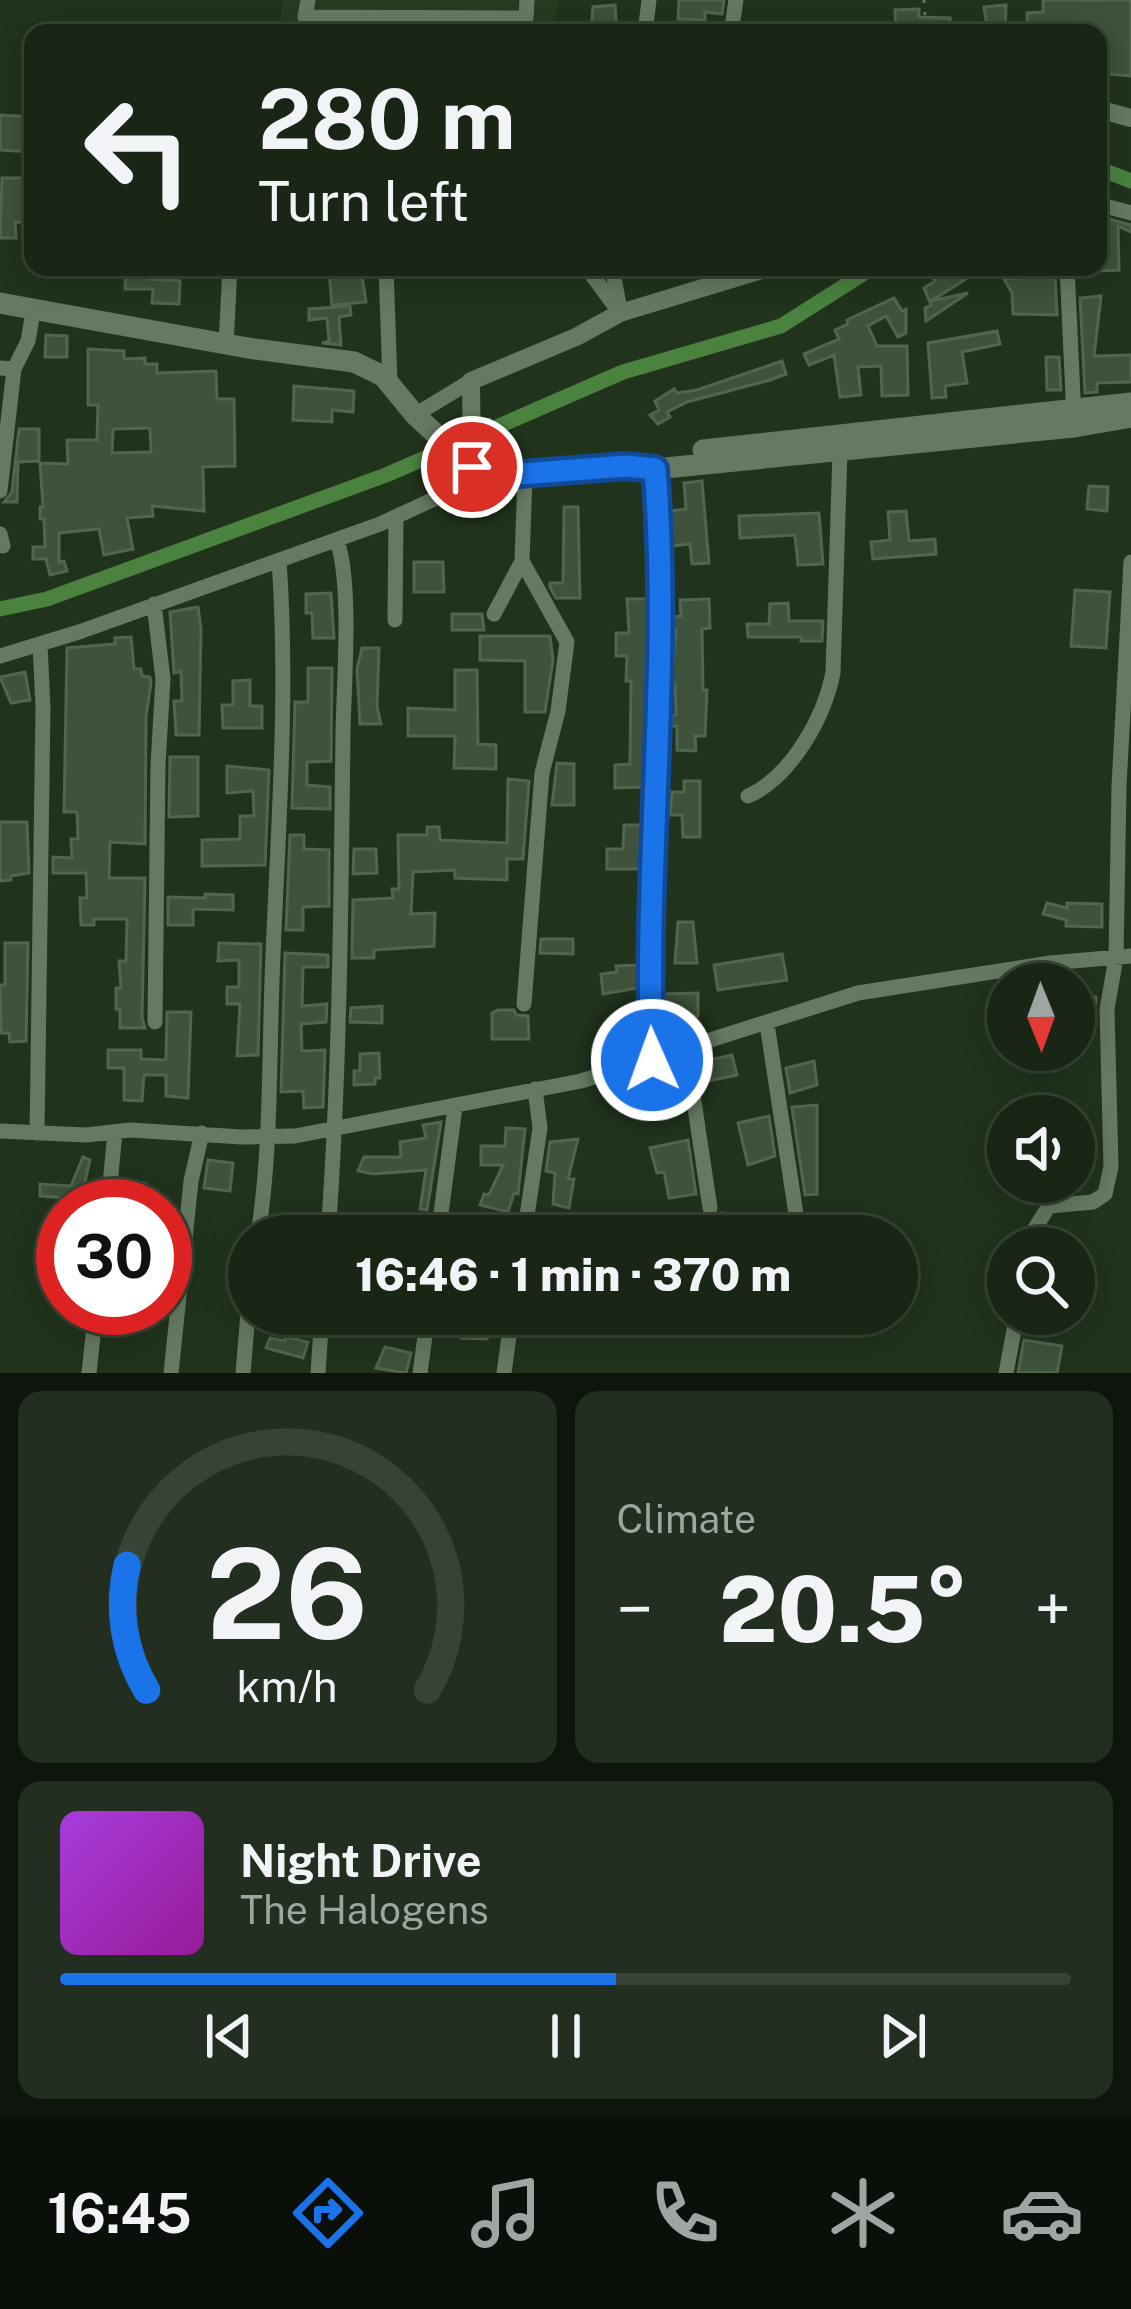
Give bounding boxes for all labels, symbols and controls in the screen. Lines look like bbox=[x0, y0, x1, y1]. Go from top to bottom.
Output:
text: 280 m bbox=[258, 69, 516, 168]
icon: left bbox=[60, 72, 216, 228]
text: Turn left bbox=[258, 170, 469, 233]
pin bbox=[421, 416, 523, 518]
icon: arrive bbox=[439, 434, 505, 500]
north arrow bbox=[987, 963, 1095, 1071]
map controls bbox=[987, 963, 1095, 1335]
position arrow bbox=[589, 997, 715, 1123]
button: sound bbox=[987, 1095, 1095, 1203]
speed limit sign: 30 bbox=[36, 1179, 192, 1335]
button: search bbox=[987, 1227, 1095, 1335]
text: 16:46 · 1 min · 370 m bbox=[355, 1248, 791, 1301]
text: Climate bbox=[617, 1496, 756, 1542]
text: 26 bbox=[206, 1520, 368, 1667]
text: 20.5° bbox=[719, 1556, 968, 1662]
text: − bbox=[617, 1570, 653, 1648]
text: + bbox=[1034, 1570, 1071, 1648]
text: km/h bbox=[237, 1661, 338, 1712]
text: Night Drive bbox=[240, 1834, 482, 1887]
text: The Halogens bbox=[240, 1887, 489, 1933]
icon: previous bbox=[196, 2003, 262, 2069]
icon: pause bbox=[533, 2003, 599, 2069]
icon: next bbox=[870, 2003, 936, 2069]
icon: directions bbox=[286, 2171, 370, 2255]
icon: music bbox=[464, 2171, 548, 2255]
icon: phone bbox=[643, 2171, 727, 2255]
icon: climate bbox=[821, 2171, 905, 2255]
icon: car bbox=[1000, 2171, 1084, 2255]
text: 16:45 bbox=[47, 2182, 192, 2245]

